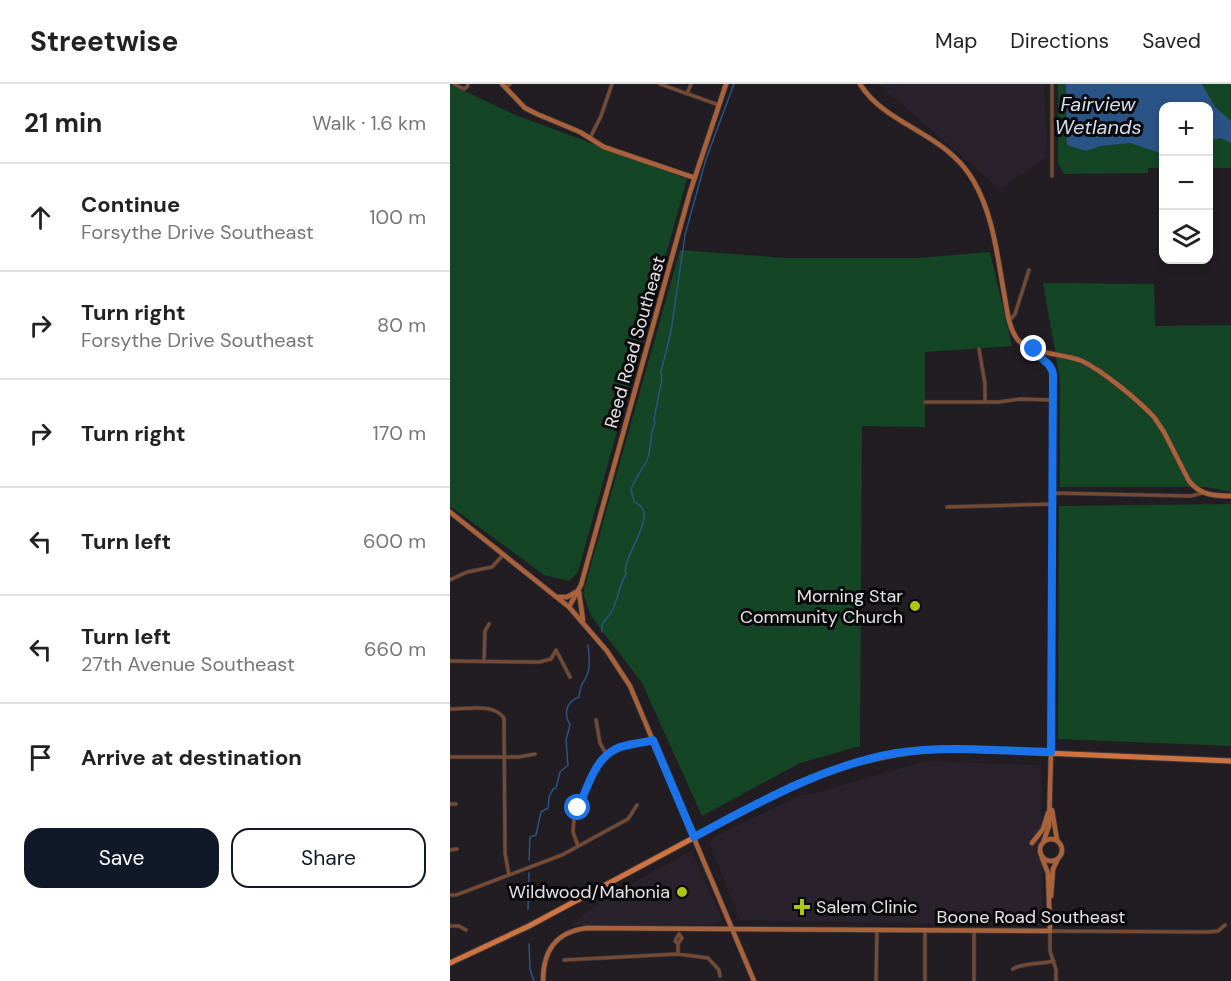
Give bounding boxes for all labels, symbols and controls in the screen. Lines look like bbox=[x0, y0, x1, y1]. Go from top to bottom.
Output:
text: Streetwise bbox=[30, 23, 178, 60]
text: Map bbox=[935, 27, 977, 55]
text: Directions bbox=[1010, 27, 1109, 55]
text: Saved bbox=[1142, 27, 1201, 55]
water label: Fairview Wetlands bbox=[1054, 91, 1142, 140]
map controls bbox=[1159, 102, 1213, 264]
button: + bbox=[1159, 102, 1213, 156]
text: 21 min bbox=[24, 106, 102, 140]
text: Walk · 1.6 km bbox=[312, 110, 426, 136]
button: − bbox=[1159, 156, 1213, 210]
text: Continue bbox=[81, 190, 180, 219]
icon: ahead bbox=[24, 201, 57, 234]
text: 100 m bbox=[369, 204, 426, 230]
button: layers bbox=[1159, 210, 1213, 264]
text: Forsythe Drive Southeast bbox=[81, 219, 314, 245]
street label: Reed Road Southeast bbox=[599, 253, 671, 431]
text: Turn right bbox=[81, 298, 186, 327]
icon: right bbox=[24, 309, 57, 342]
text: 80 m bbox=[377, 312, 426, 338]
text: Forsythe Drive Southeast bbox=[81, 327, 314, 353]
route end bbox=[1020, 335, 1046, 361]
icon: right bbox=[24, 417, 57, 450]
text: Turn right bbox=[81, 419, 186, 448]
text: 170 m bbox=[373, 420, 426, 446]
icon: left bbox=[24, 525, 57, 558]
text: Turn left bbox=[81, 527, 171, 556]
text: 600 m bbox=[363, 528, 426, 554]
place label: Morning Star Community Church bbox=[740, 584, 903, 629]
marker: Morning Star Community Church bbox=[908, 599, 922, 613]
text: Turn left bbox=[81, 622, 171, 651]
icon: left bbox=[24, 633, 57, 666]
text: 660 m bbox=[364, 636, 426, 662]
text: 27th Avenue Southeast bbox=[81, 651, 295, 677]
icon: arrive bbox=[24, 741, 57, 774]
text: Arrive at destination bbox=[81, 743, 302, 772]
route start bbox=[564, 794, 590, 820]
button: Save bbox=[24, 828, 219, 888]
button: Share bbox=[231, 828, 426, 888]
place label: Wildwood/Mahonia bbox=[508, 880, 670, 904]
marker: Wildwood/Mahonia bbox=[675, 885, 689, 899]
place label: Salem Clinic bbox=[816, 895, 917, 919]
marker: Salem Clinic bbox=[793, 898, 811, 916]
street label: Boone Road Southeast bbox=[937, 905, 1125, 929]

